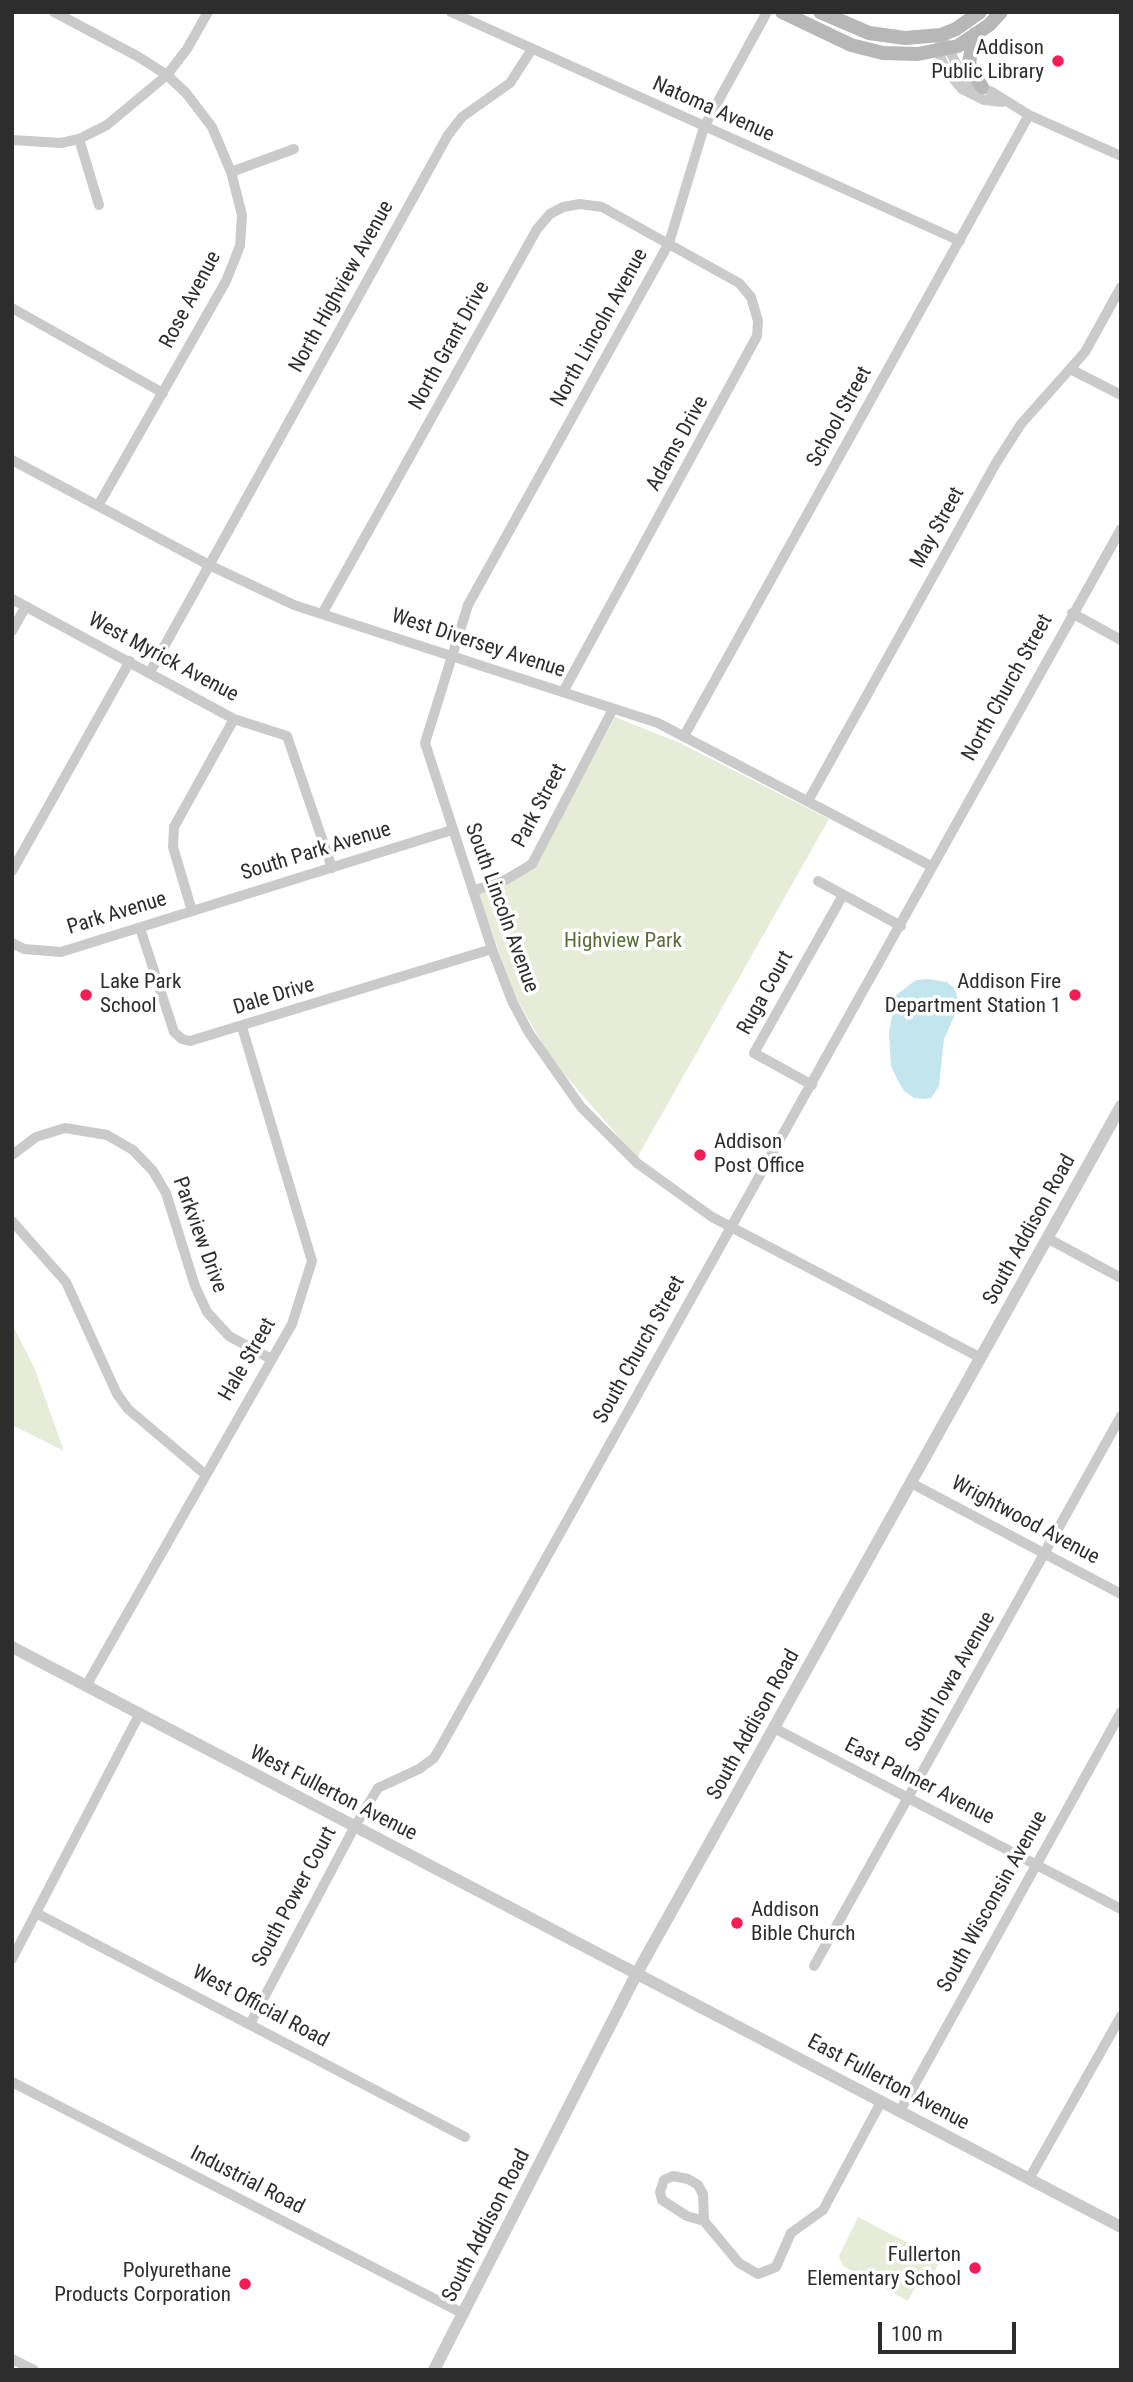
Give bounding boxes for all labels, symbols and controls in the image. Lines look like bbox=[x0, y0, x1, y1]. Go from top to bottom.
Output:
place label: Addison Public Library bbox=[931, 36, 1044, 86]
marker: Addison Public Library bbox=[1050, 53, 1066, 69]
street label: Natoma Avenue bbox=[648, 72, 778, 148]
street label: North Highview Avenue bbox=[284, 197, 400, 377]
street label: North Lincoln Avenue bbox=[546, 244, 654, 412]
street label: Rose Avenue bbox=[155, 247, 227, 353]
street label: North Grant Drive bbox=[404, 277, 496, 415]
street label: School Street bbox=[802, 362, 878, 472]
street label: Adams Drive bbox=[642, 392, 714, 496]
street label: May Street bbox=[906, 483, 970, 573]
street label: West Diversey Avenue bbox=[388, 604, 568, 684]
street label: West Myrick Avenue bbox=[84, 608, 242, 708]
street label: North Church Street bbox=[957, 610, 1059, 766]
street label: Park Street bbox=[507, 760, 573, 852]
street label: South Park Avenue bbox=[238, 817, 394, 887]
street label: South Lincoln Avenue bbox=[459, 820, 543, 996]
street label: Park Avenue bbox=[64, 887, 170, 941]
park label: Highview Park bbox=[564, 929, 682, 955]
street label: Ruga Court bbox=[733, 947, 799, 1039]
place label: Lake Park School bbox=[100, 970, 181, 1020]
place label: Addison Fire Department Station 1 bbox=[885, 970, 1061, 1020]
street label: Dale Drive bbox=[230, 973, 318, 1021]
marker: Lake Park School bbox=[78, 987, 94, 1003]
marker: Addison Fire Department Station 1 bbox=[1067, 987, 1083, 1003]
place label: Addison Post Office bbox=[714, 1130, 804, 1180]
marker: Addison Post Office bbox=[692, 1147, 708, 1163]
street label: South Addison Road bbox=[978, 1151, 1082, 1309]
street label: Parkview Drive bbox=[166, 1174, 232, 1296]
street label: South Church Street bbox=[589, 1272, 691, 1428]
street label: Hale Street bbox=[214, 1314, 282, 1406]
street label: Wrightwood Avenue bbox=[947, 1471, 1103, 1571]
street label: South Iowa Avenue bbox=[901, 1607, 1001, 1757]
street label: South Addison Road bbox=[702, 1646, 806, 1804]
street label: East Palmer Avenue bbox=[840, 1733, 998, 1831]
street label: West Fullerton Avenue bbox=[245, 1741, 421, 1847]
street label: South Wisconsin Avenue bbox=[933, 1807, 1053, 1997]
street label: South Power Court bbox=[247, 1823, 343, 1971]
place label: Addison Bible Church bbox=[751, 1898, 855, 1948]
marker: Addison Bible Church bbox=[729, 1915, 745, 1931]
street label: West Official Road bbox=[188, 1960, 332, 2054]
street label: East Fullerton Avenue bbox=[803, 2030, 973, 2136]
street label: Industrial Road bbox=[186, 2141, 308, 2221]
street label: South Addison Road bbox=[438, 2146, 536, 2306]
place label: Fullerton Elementary School bbox=[807, 2243, 961, 2293]
place label: Polyurethane Products Corporation bbox=[54, 2259, 231, 2309]
marker: Fullerton Elementary School bbox=[967, 2260, 983, 2276]
marker: Polyurethane Products Corporation bbox=[237, 2276, 253, 2292]
scale bar bbox=[881, 2308, 1019, 2352]
text: 100 m bbox=[891, 2322, 943, 2346]

